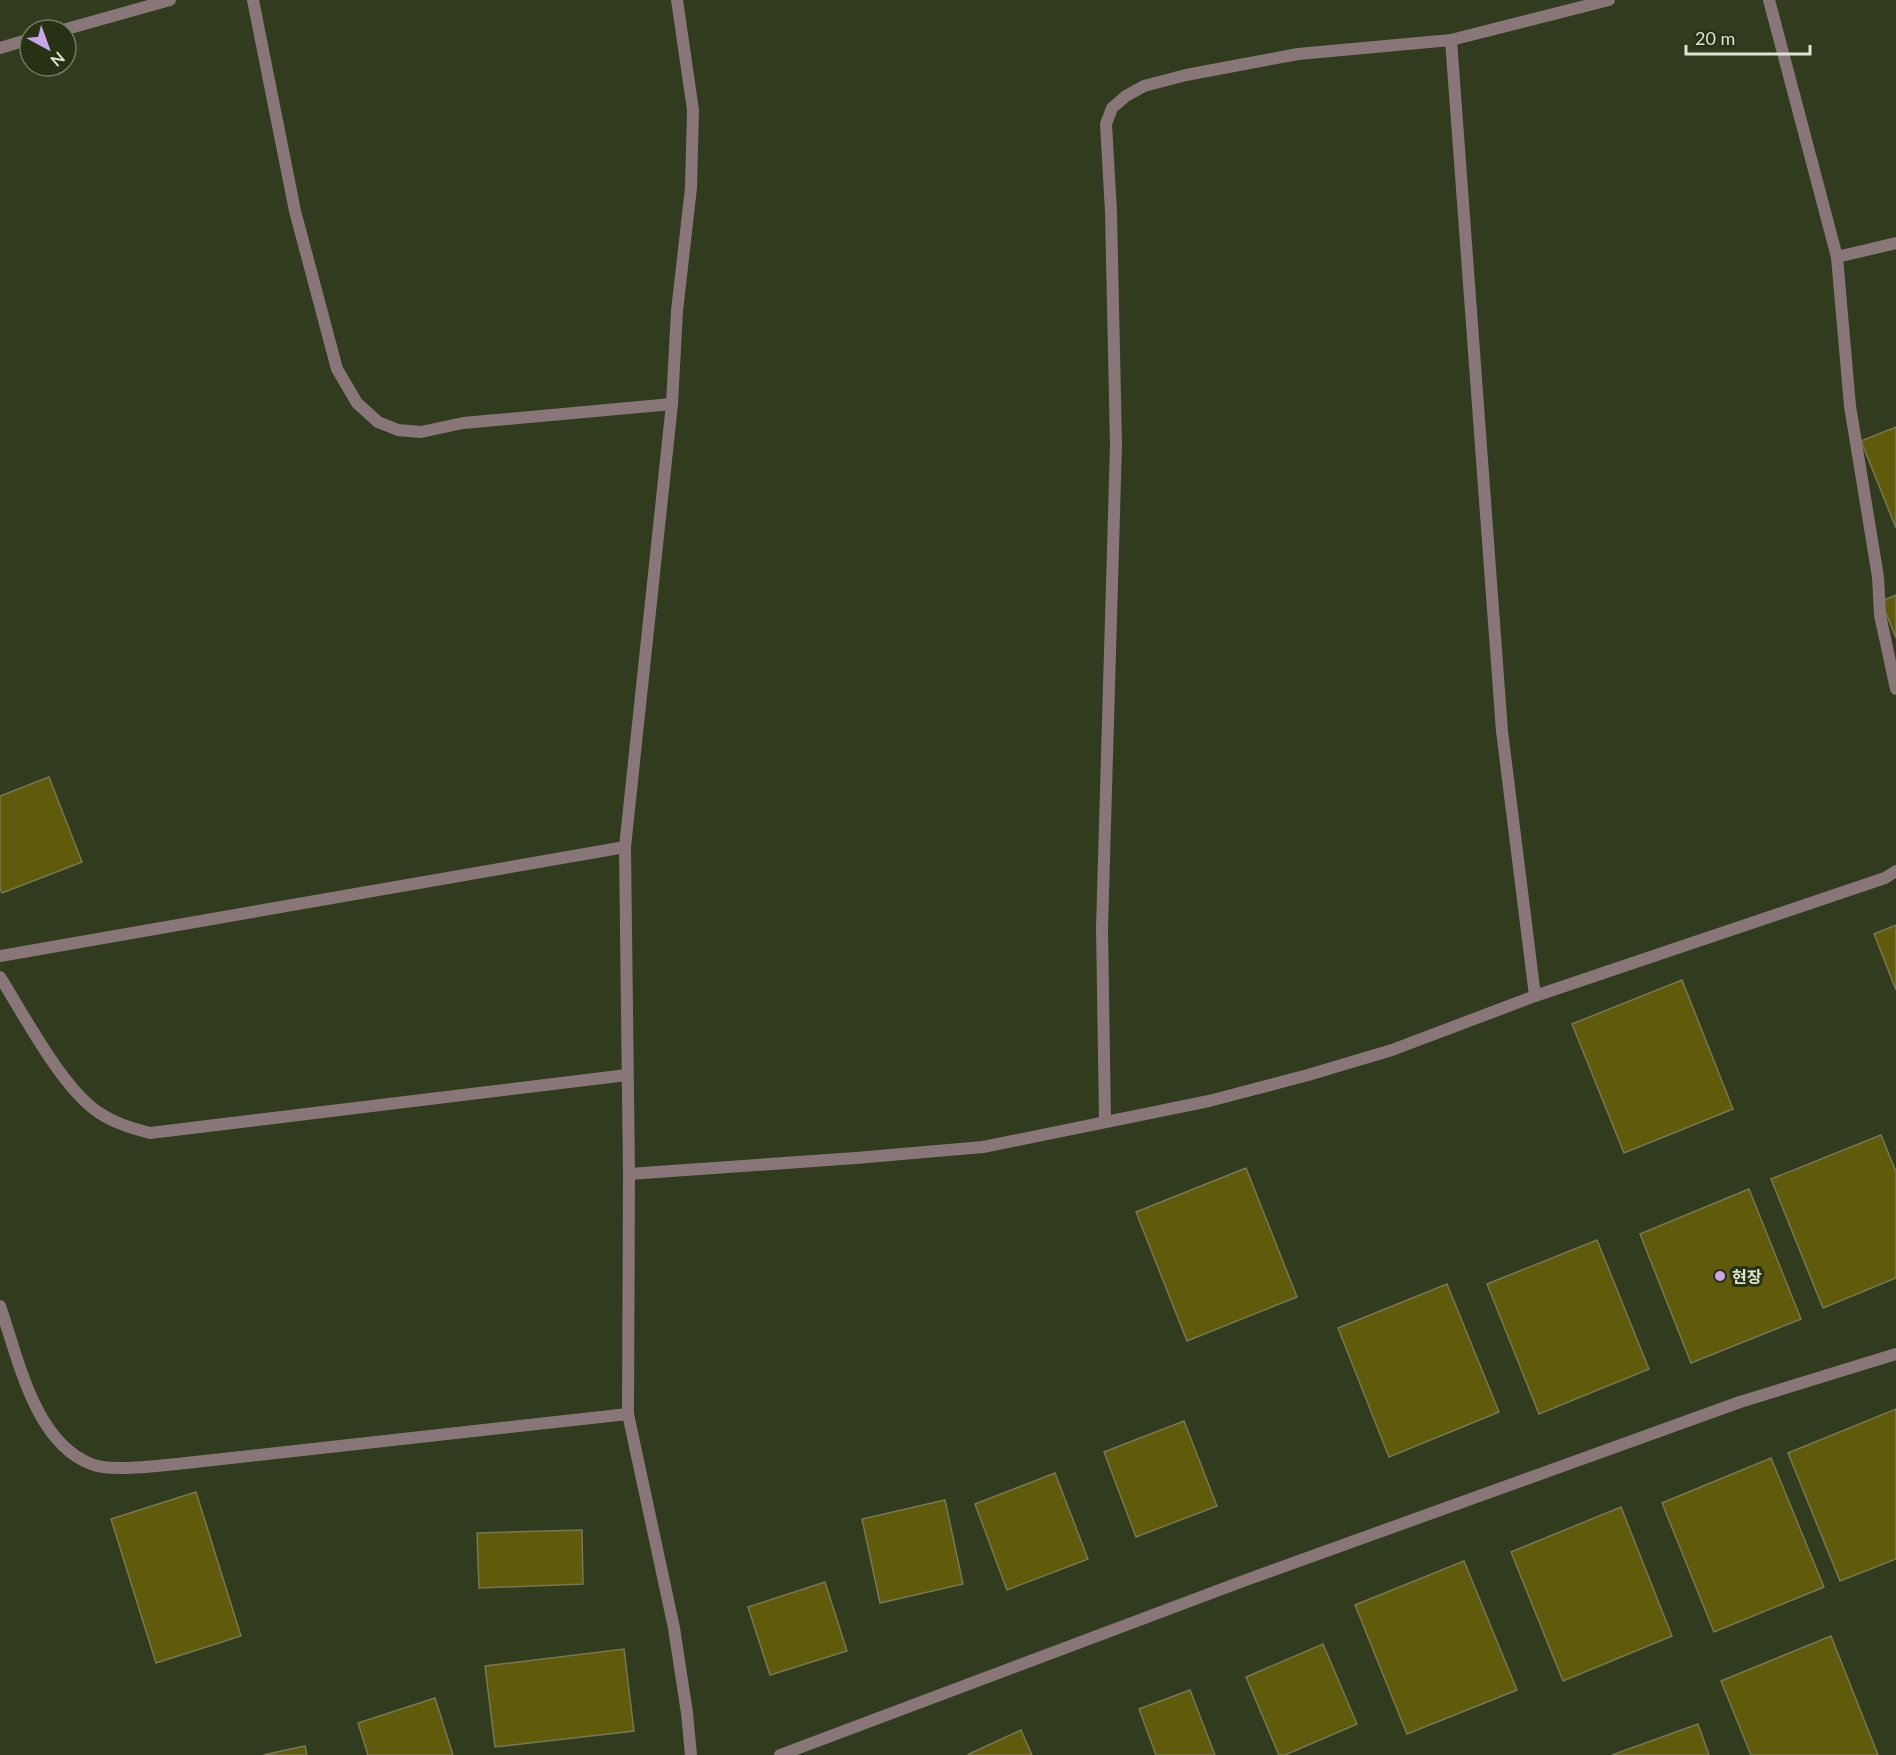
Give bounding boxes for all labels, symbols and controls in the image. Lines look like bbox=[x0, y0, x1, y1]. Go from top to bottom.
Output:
north arrow bbox=[18, 18, 78, 78]
scale bar bbox=[1686, 18, 1810, 56]
text: 20 m bbox=[1695, 27, 1735, 49]
text: N bbox=[47, 48, 69, 71]
place label: 현장 bbox=[1732, 1267, 1762, 1286]
marker: 현장 bbox=[1713, 1269, 1727, 1283]

